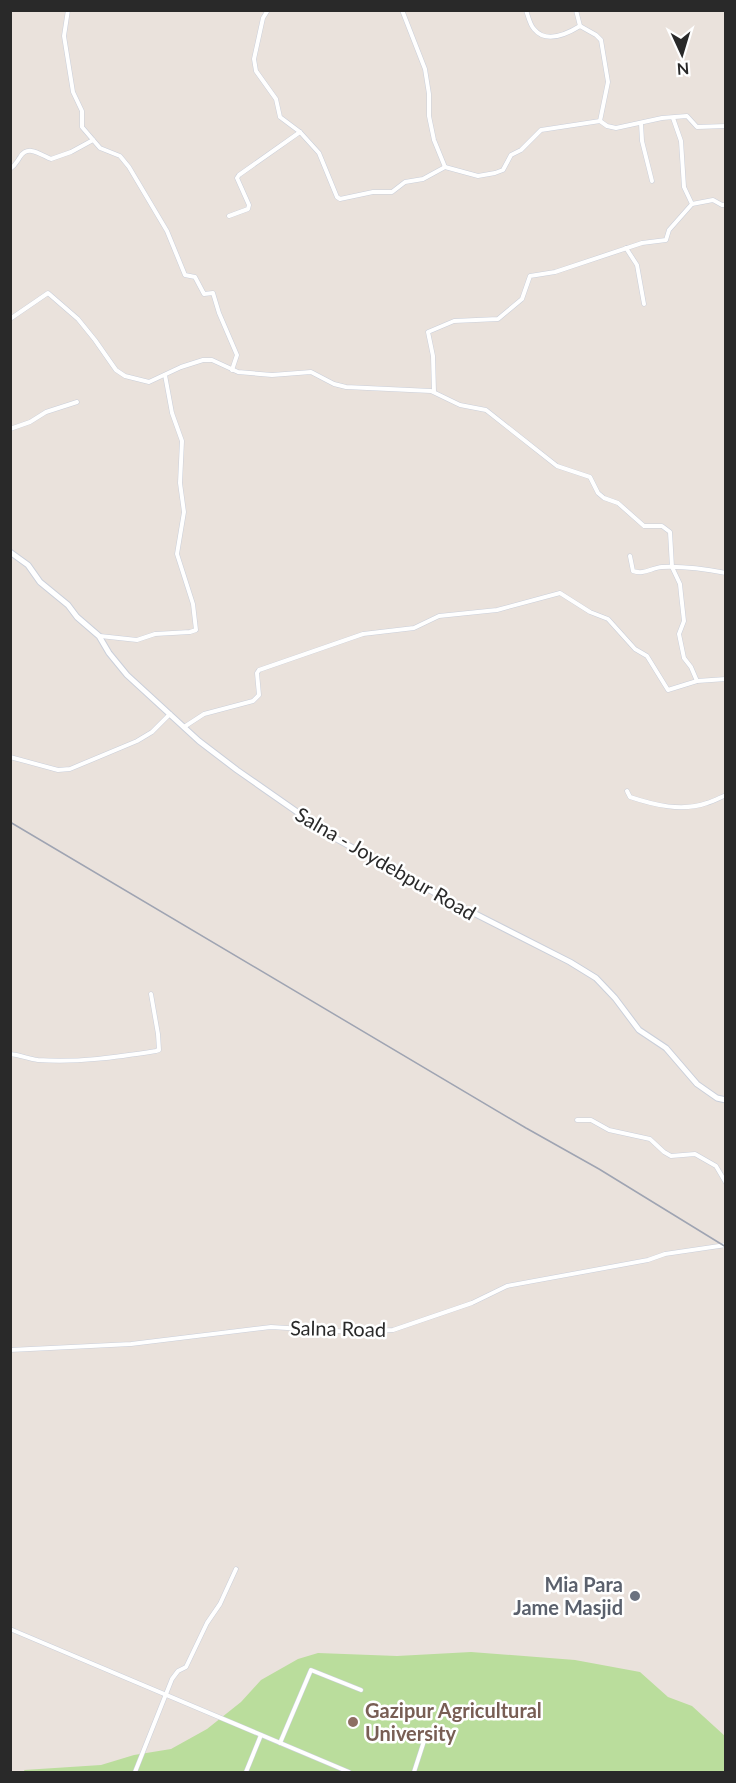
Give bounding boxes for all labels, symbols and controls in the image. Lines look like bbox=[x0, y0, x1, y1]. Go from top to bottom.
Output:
north arrow bbox=[652, 24, 712, 84]
text: N bbox=[676, 60, 690, 79]
street label: Salna - Joydebpur Road bbox=[292, 802, 480, 924]
street label: Salna Road bbox=[290, 1315, 386, 1341]
place label: Mia Para Jame Masjid bbox=[513, 1572, 623, 1619]
marker: Mia Para Jame Masjid bbox=[628, 1589, 642, 1603]
place label: Gazipur Agricultural University bbox=[365, 1698, 542, 1745]
marker: Gazipur Agricultural University bbox=[346, 1715, 360, 1729]

